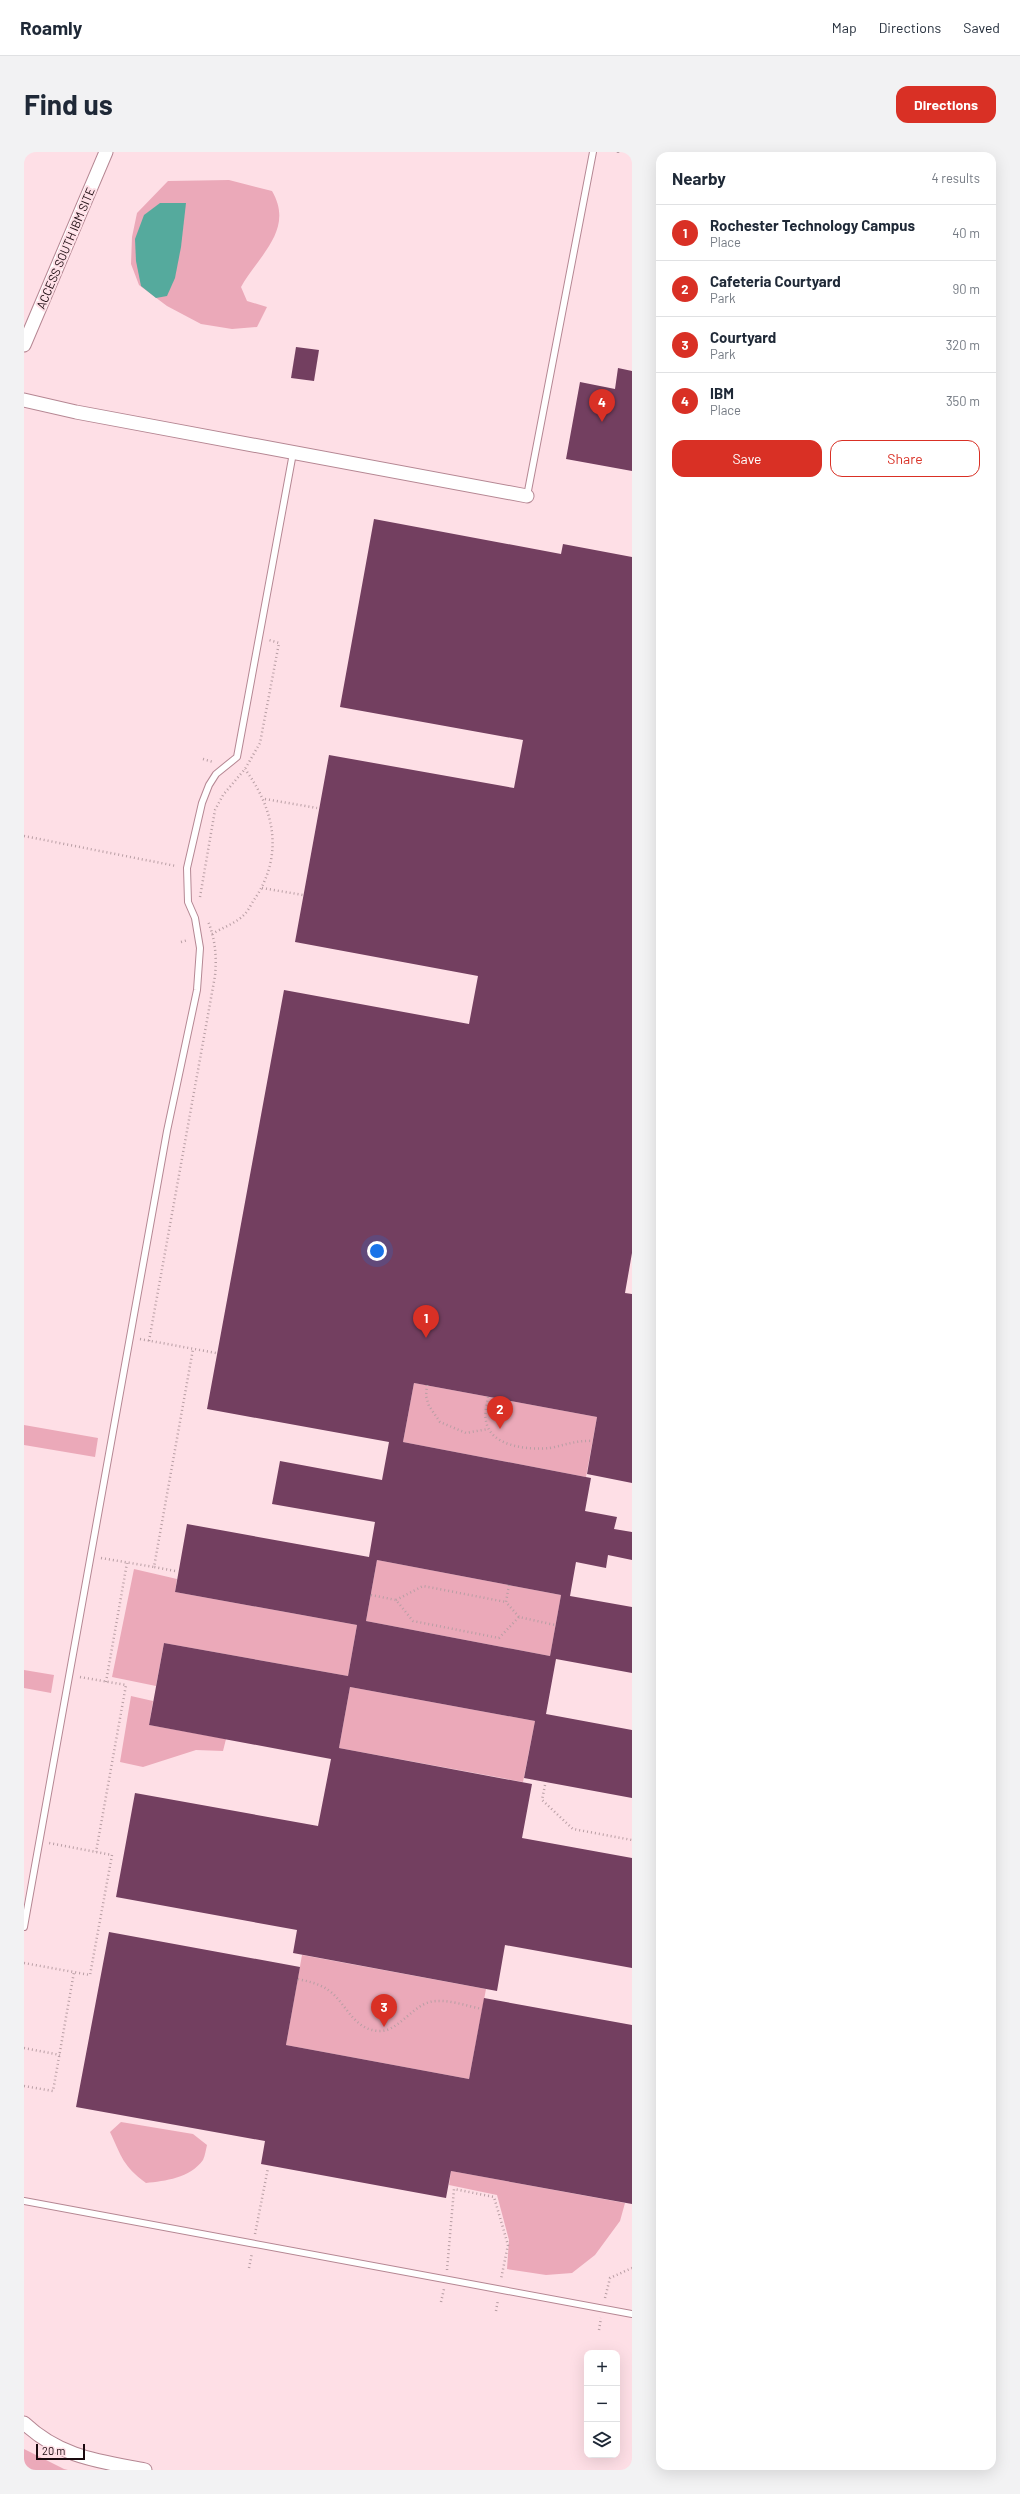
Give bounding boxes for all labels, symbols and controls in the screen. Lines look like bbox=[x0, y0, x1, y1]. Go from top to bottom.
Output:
text: Roamly bbox=[20, 16, 82, 39]
text: Map bbox=[832, 19, 857, 36]
text: Directions bbox=[879, 19, 941, 36]
text: Saved bbox=[963, 19, 1000, 36]
button: Directions bbox=[896, 86, 996, 123]
text: Find us bbox=[24, 87, 113, 121]
text: Nearby bbox=[672, 168, 726, 188]
text: 4 results bbox=[932, 170, 980, 186]
street label: ACCESS SOUTH IBM SITE bbox=[33, 185, 97, 311]
text: Rochester Technology Campus bbox=[710, 216, 915, 234]
text: 1 bbox=[683, 225, 687, 241]
text: 40 m bbox=[952, 225, 980, 241]
text: Place bbox=[710, 234, 741, 250]
text: Cafeteria Courtyard bbox=[710, 272, 841, 290]
text: 2 bbox=[681, 281, 689, 297]
text: 90 m bbox=[953, 281, 980, 297]
text: Park bbox=[710, 290, 736, 306]
text: Courtyard bbox=[710, 328, 776, 346]
text: 3 bbox=[681, 337, 689, 353]
text: 320 m bbox=[946, 337, 980, 353]
text: Park bbox=[710, 346, 736, 362]
text: IBM bbox=[710, 384, 734, 402]
pin: 4 bbox=[589, 389, 615, 422]
text: 4 bbox=[681, 393, 689, 409]
text: 350 m bbox=[946, 393, 980, 409]
text: Place bbox=[710, 402, 741, 418]
button: Save bbox=[672, 440, 822, 477]
button: Share bbox=[830, 440, 980, 477]
your location bbox=[367, 1241, 387, 1261]
pin: 1 bbox=[413, 1305, 439, 1338]
pin: 2 bbox=[487, 1396, 513, 1429]
pin: 3 bbox=[371, 1994, 397, 2027]
map controls bbox=[584, 2350, 620, 2458]
button: + bbox=[584, 2350, 620, 2386]
button: − bbox=[584, 2386, 620, 2422]
button: layers bbox=[584, 2422, 620, 2458]
scale bar bbox=[36, 2442, 85, 2461]
text: 20 m bbox=[42, 2444, 65, 2457]

